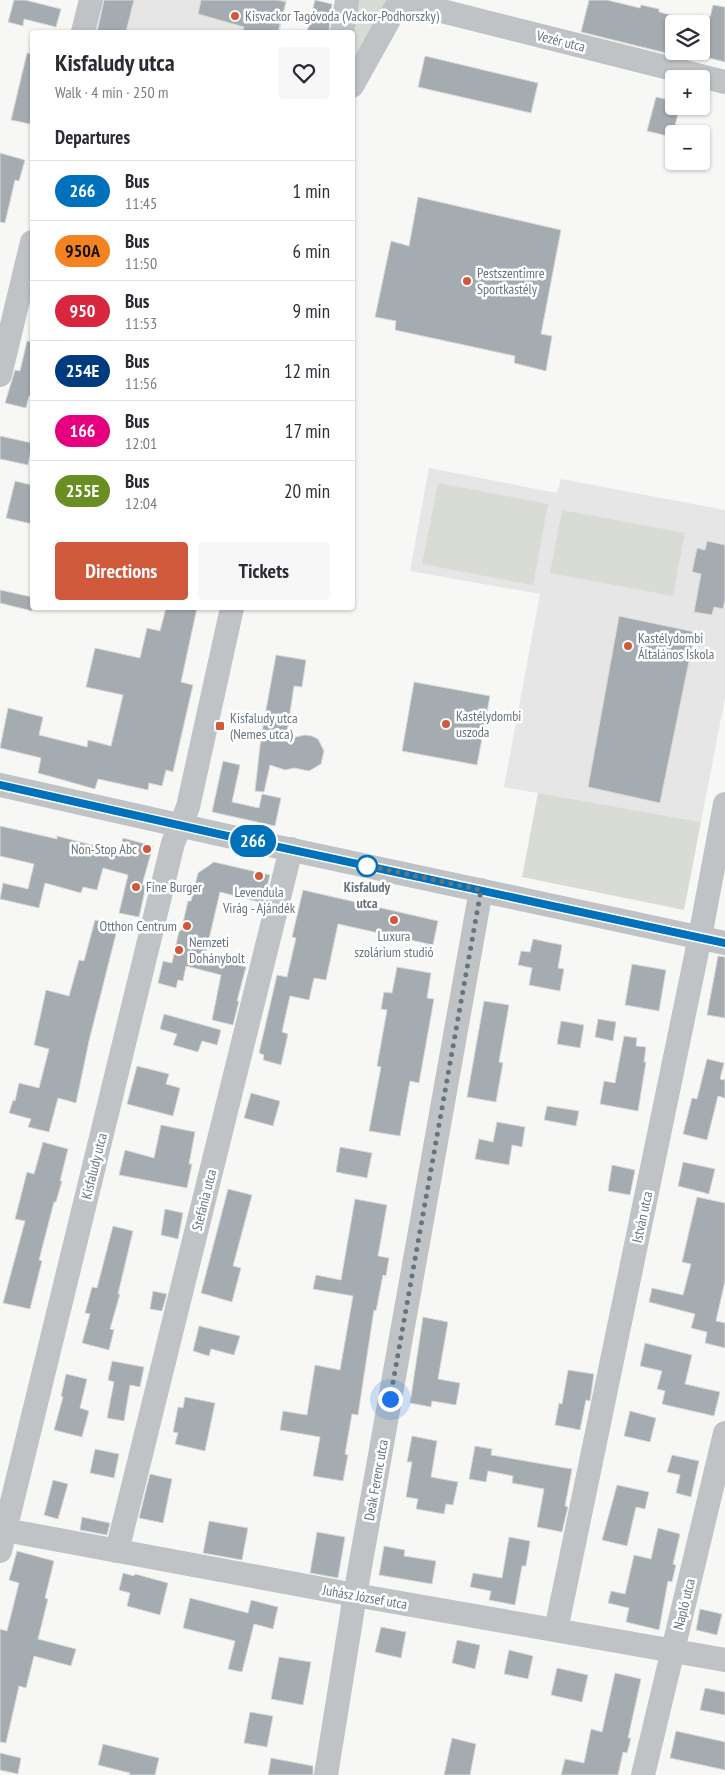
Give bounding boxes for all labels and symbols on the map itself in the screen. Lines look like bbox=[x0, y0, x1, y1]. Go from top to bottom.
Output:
place label: Kisvackor Tagóvoda (Vackor-Podhorszky) bbox=[245, 7, 440, 25]
marker: Kisvackor Tagóvoda (Vackor-Podhorszky) bbox=[229, 10, 241, 22]
street label: Vezér utca bbox=[534, 26, 587, 56]
place label: Pestszentimre Sportkastély bbox=[477, 264, 545, 298]
marker: Pestszentimre Sportkastély bbox=[461, 275, 473, 287]
place label: Kastélydombi Általános Iskola bbox=[638, 629, 714, 663]
marker: Kastélydombi Általános Iskola bbox=[622, 640, 634, 652]
place label: Kastélydombi uszoda bbox=[456, 707, 521, 741]
place label: Kisfaludy utca (Nemes utca) bbox=[230, 709, 298, 743]
marker: Kastélydombi uszoda bbox=[440, 718, 452, 730]
marker: Kisfaludy utca (Nemes utca) bbox=[214, 720, 226, 732]
line badge: 266 bbox=[224, 825, 282, 857]
place label: Non-Stop Abc bbox=[71, 840, 137, 858]
marker: Non-Stop Abc bbox=[141, 843, 153, 855]
marker: Kisfaludy utca bbox=[356, 855, 378, 877]
marker: Levendula Virág - Ajándék bbox=[253, 870, 265, 882]
place label: Fine Burger bbox=[146, 878, 202, 896]
place label: Kisfaludy utca bbox=[344, 878, 391, 912]
marker: Fine Burger bbox=[130, 881, 142, 893]
place label: Levendula Virág - Ajándék bbox=[222, 883, 296, 917]
marker: Luxura szolárium studió bbox=[388, 914, 400, 926]
place label: Otthon Centrum bbox=[99, 917, 177, 935]
marker: Otthon Centrum bbox=[181, 920, 193, 932]
place label: Luxura szolárium studió bbox=[354, 927, 434, 961]
place label: Nemzeti Dohánybolt bbox=[189, 933, 245, 967]
marker: Nemzeti Dohánybolt bbox=[173, 944, 185, 956]
street label: Kisfaludy utca bbox=[77, 1131, 111, 1201]
street label: Stefánia utca bbox=[188, 1167, 220, 1233]
street label: István utca bbox=[628, 1190, 656, 1244]
your location bbox=[378, 1387, 403, 1412]
street label: Deák Ferenc utca bbox=[360, 1438, 392, 1522]
street label: Napló utca bbox=[669, 1577, 699, 1631]
street label: Juhász József utca bbox=[320, 1581, 409, 1613]

